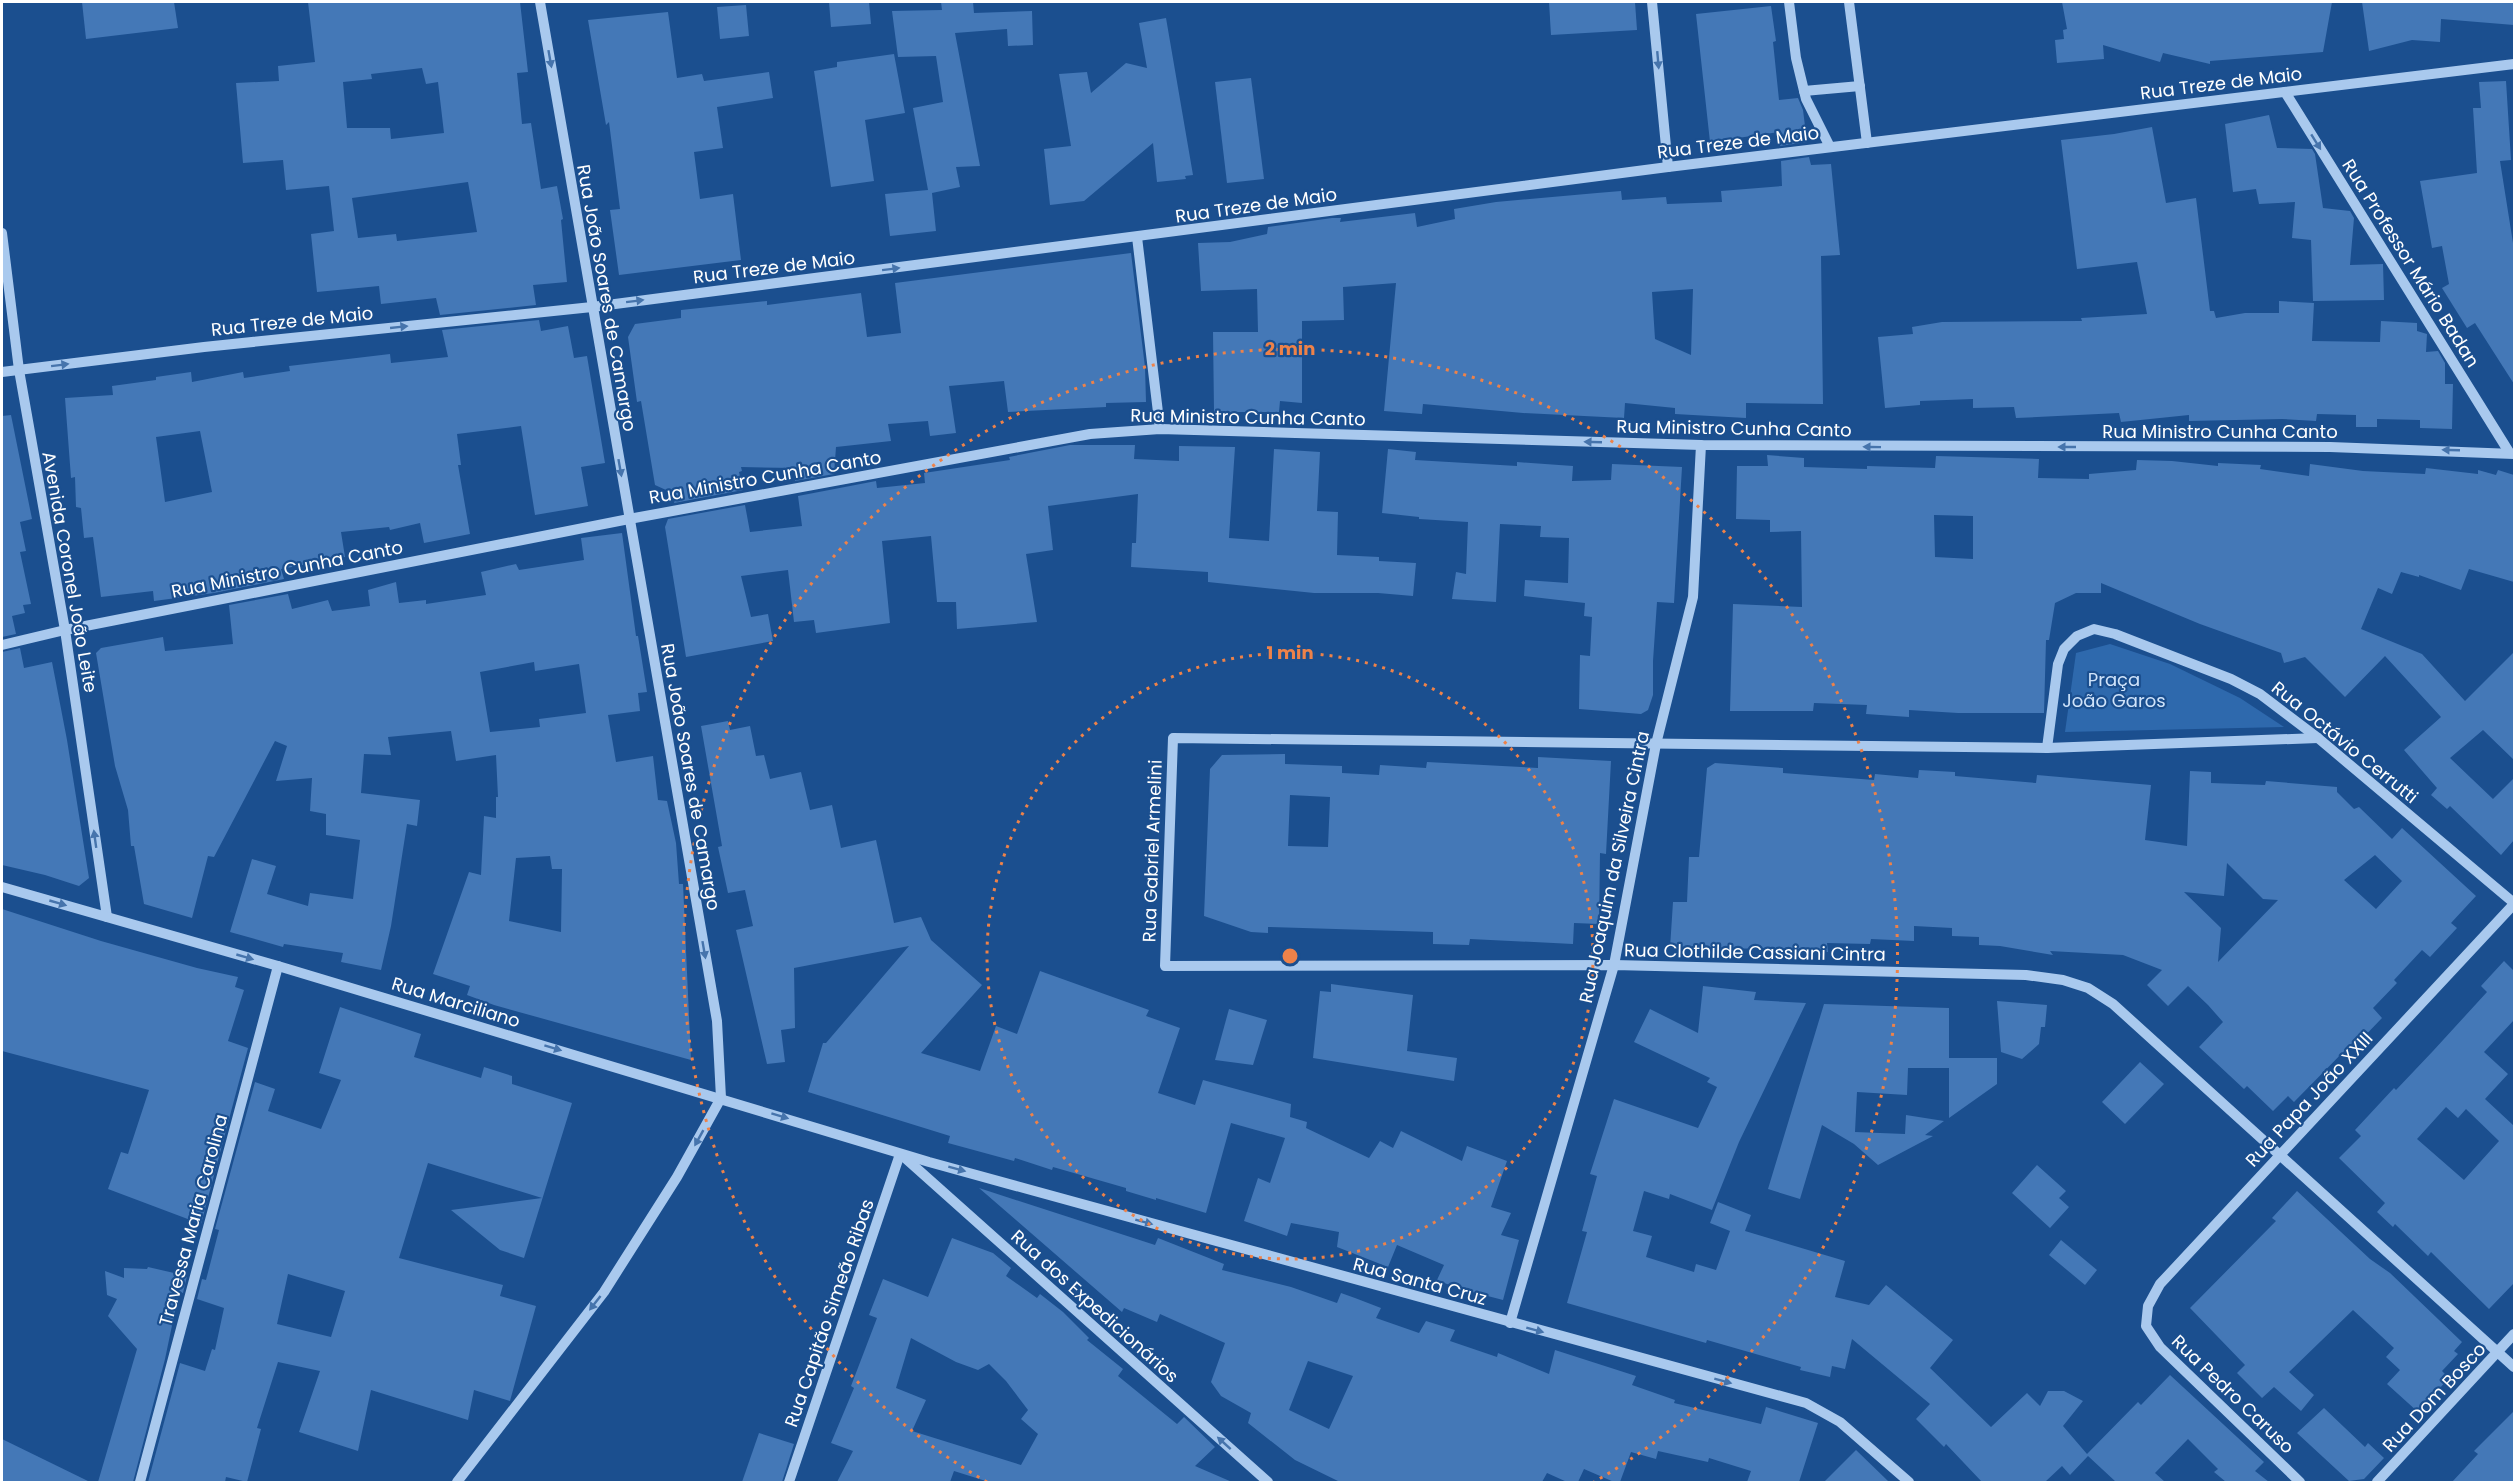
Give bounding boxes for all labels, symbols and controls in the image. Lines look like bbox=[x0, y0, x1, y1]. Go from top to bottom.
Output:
one-way arrow bbox=[545, 50, 554, 69]
one-way arrow bbox=[1653, 50, 1663, 69]
street label: Rua Treze de Maio bbox=[2139, 61, 2303, 105]
street label: Rua Treze de Maio bbox=[1656, 120, 1820, 164]
one-way arrow bbox=[2311, 134, 2322, 150]
street label: Rua Professor Mário Badan bbox=[2336, 154, 2486, 372]
street label: Rua João Soares de Camargo bbox=[571, 163, 643, 433]
street label: Rua Treze de Maio bbox=[1174, 181, 1338, 229]
street label: Rua Treze de Maio bbox=[692, 245, 856, 289]
one-way arrow bbox=[882, 264, 901, 274]
one-way arrow bbox=[626, 297, 645, 306]
street label: Rua Treze de Maio bbox=[210, 300, 374, 342]
one-way arrow bbox=[390, 322, 409, 332]
text: 2 min bbox=[1265, 336, 1315, 361]
one-way arrow bbox=[50, 360, 69, 370]
street label: Rua Ministro Cunha Canto bbox=[1130, 402, 1366, 432]
street label: Rua Ministro Cunha Canto bbox=[1616, 413, 1852, 443]
street label: Rua Ministro Cunha Canto bbox=[2102, 419, 2338, 444]
one-way arrow bbox=[1584, 437, 1603, 446]
one-way arrow bbox=[1863, 442, 1882, 452]
one-way arrow bbox=[2058, 442, 2077, 452]
street label: Rua Ministro Cunha Canto bbox=[647, 444, 883, 510]
one-way arrow bbox=[2441, 446, 2460, 455]
street label: Avenida Coronel João Leite bbox=[36, 449, 104, 695]
one-way arrow bbox=[616, 459, 625, 478]
street label: Rua Ministro Cunha Canto bbox=[169, 534, 405, 604]
text: 1 min bbox=[1266, 640, 1314, 665]
street label: Rua João Soares de Camargo bbox=[655, 642, 727, 912]
park label: Praça João Garos bbox=[2062, 667, 2166, 713]
street label: Rua Octávio Cerrutti bbox=[2267, 675, 2423, 809]
street label: Rua Joaquim da Silveira Cintra bbox=[1573, 729, 1655, 1005]
street label: Rua Gabriel Armelini bbox=[1136, 759, 1168, 943]
one-way arrow bbox=[91, 829, 100, 848]
one-way arrow bbox=[49, 899, 67, 908]
street label: Rua Clothilde Cassiani Cintra bbox=[1624, 937, 1886, 967]
one-way arrow bbox=[700, 940, 709, 959]
centre of rings bbox=[1280, 946, 1300, 966]
one-way arrow bbox=[236, 953, 254, 962]
street label: Rua Marciliano bbox=[389, 971, 523, 1033]
street label: Rua Papa João XXIII bbox=[2240, 1026, 2378, 1172]
one-way arrow bbox=[544, 1044, 562, 1053]
street label: Travessa Maria Carolina bbox=[153, 1111, 233, 1329]
one-way arrow bbox=[771, 1112, 789, 1121]
one-way arrow bbox=[694, 1130, 704, 1147]
one-way arrow bbox=[947, 1165, 966, 1175]
street label: Rua Capitão Simeão Ribas bbox=[778, 1196, 880, 1430]
one-way arrow bbox=[1135, 1217, 1154, 1227]
street label: Rua dos Expedicionários bbox=[1006, 1224, 1184, 1388]
street label: Rua Santa Cruz bbox=[1350, 1251, 1490, 1311]
one-way arrow bbox=[589, 1295, 602, 1311]
one-way arrow bbox=[1526, 1325, 1544, 1335]
street label: Rua Pedro Caruso bbox=[2166, 1329, 2300, 1459]
street label: Rua Dom Bosco bbox=[2377, 1337, 2491, 1457]
one-way arrow bbox=[1714, 1376, 1732, 1386]
one-way arrow bbox=[1217, 1437, 1232, 1450]

